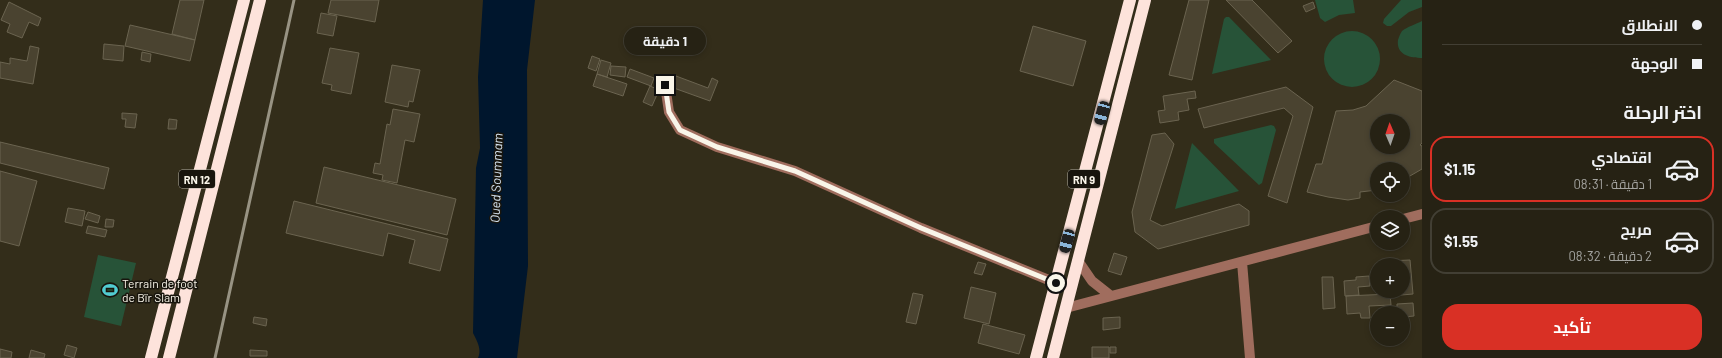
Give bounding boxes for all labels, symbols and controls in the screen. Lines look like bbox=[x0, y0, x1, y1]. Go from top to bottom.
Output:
text: الانطلاق bbox=[1622, 16, 1678, 34]
callout: 1 دقيقة bbox=[624, 27, 706, 55]
text: 1 دقيقة bbox=[643, 33, 687, 49]
text: الوجهة bbox=[1631, 54, 1678, 72]
route end bbox=[656, 76, 674, 94]
car bbox=[1093, 100, 1111, 126]
text: اختر الرحلة bbox=[1624, 101, 1702, 123]
north arrow bbox=[1370, 114, 1410, 154]
map controls bbox=[1370, 114, 1410, 346]
water label: Oued Soummam bbox=[486, 133, 506, 223]
text: اقتصادي bbox=[1592, 148, 1652, 166]
icon: car bbox=[1664, 151, 1700, 187]
text: $1.15 bbox=[1444, 160, 1475, 178]
button: locate bbox=[1370, 162, 1410, 202]
road number: RN 12 bbox=[179, 170, 215, 188]
road number: RN 9 bbox=[1068, 170, 1100, 188]
text: 1 دقيقة · 08:31 bbox=[1573, 176, 1652, 192]
button: layers bbox=[1370, 210, 1410, 250]
text: مريح bbox=[1620, 220, 1652, 238]
icon: car bbox=[1664, 223, 1700, 259]
car bbox=[1058, 228, 1076, 254]
text: $1.55 bbox=[1444, 232, 1478, 250]
text: 2 دقيقة · 08:32 bbox=[1568, 248, 1652, 264]
button: + bbox=[1370, 258, 1410, 298]
route start bbox=[1047, 274, 1065, 292]
place label: Terrain de foot de Bïr Slam bbox=[122, 276, 198, 304]
sports icon: Terrain de foot de Bïr Slam bbox=[101, 281, 119, 299]
button: تأكيد bbox=[1442, 304, 1702, 350]
button: − bbox=[1370, 306, 1410, 346]

